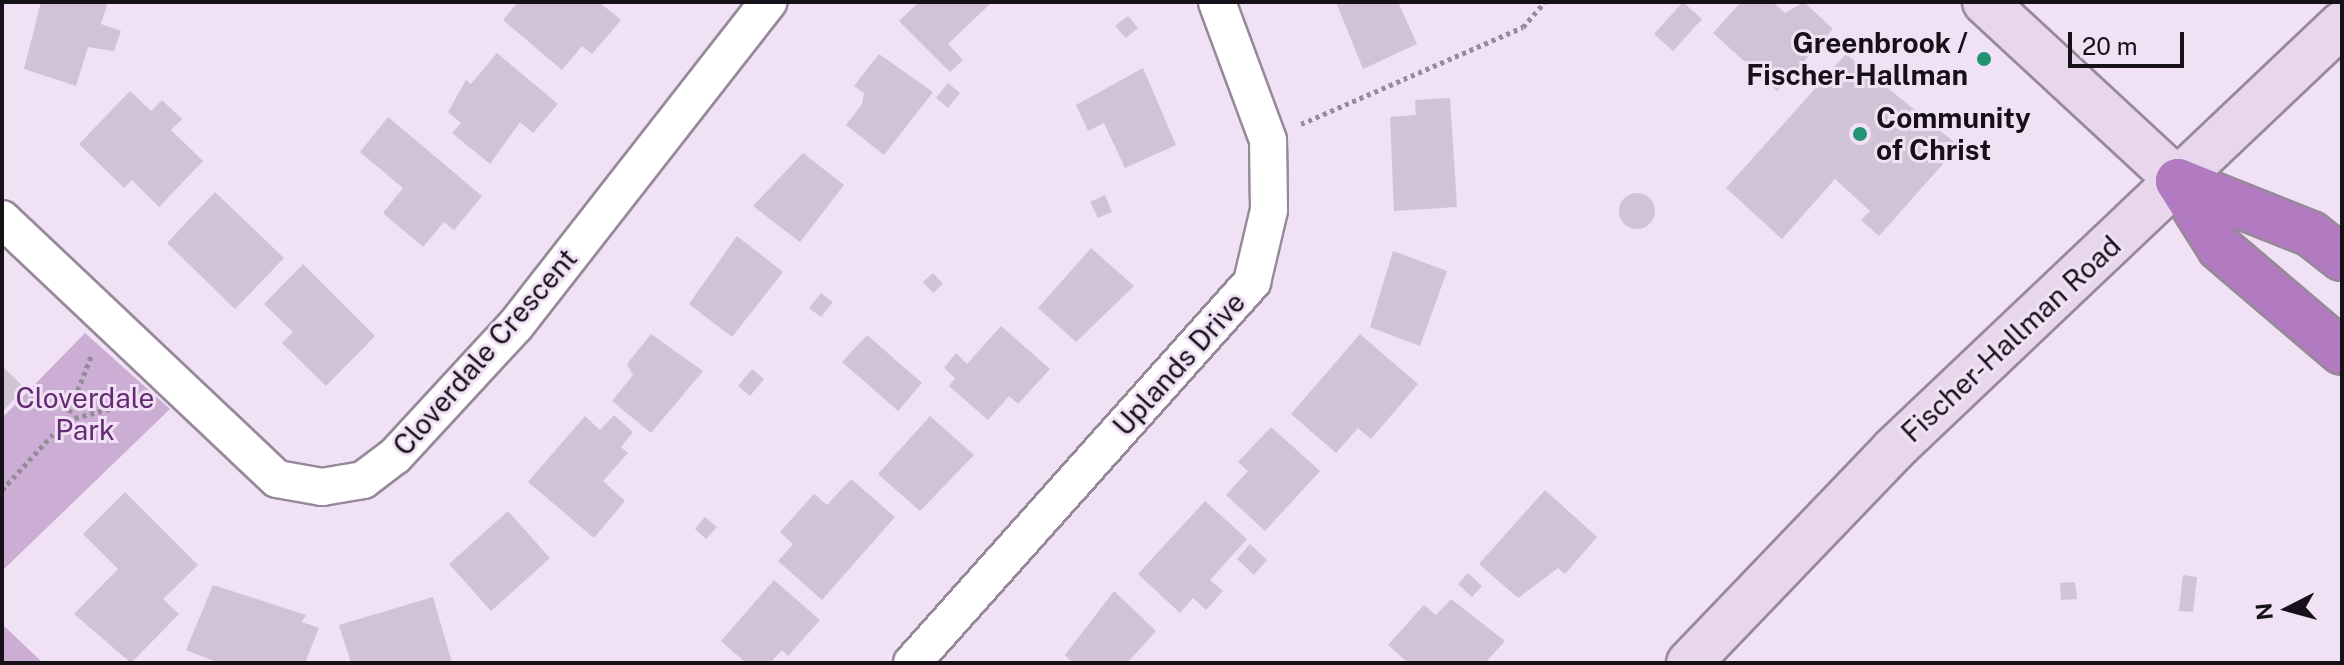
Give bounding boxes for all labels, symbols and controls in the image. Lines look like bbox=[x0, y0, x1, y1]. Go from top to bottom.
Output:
scale bar bbox=[2072, 16, 2188, 66]
place label: Greenbrook / Fischer-Hallman bbox=[1746, 26, 1968, 92]
text: 20 m bbox=[2082, 32, 2138, 60]
marker: Greenbrook / Fischer-Hallman bbox=[1975, 50, 1993, 68]
place label: Community of Christ bbox=[1876, 101, 2031, 167]
marker: Community of Christ bbox=[1851, 125, 1869, 143]
street label: Fischer-Hallman Road bbox=[1895, 229, 2127, 449]
street label: Cloverdale Crescent bbox=[386, 242, 584, 462]
street label: Uplands Drive bbox=[1106, 286, 1252, 442]
park label: Cloverdale Park bbox=[16, 381, 154, 447]
north arrow bbox=[2248, 569, 2328, 649]
text: N bbox=[2250, 602, 2278, 621]

